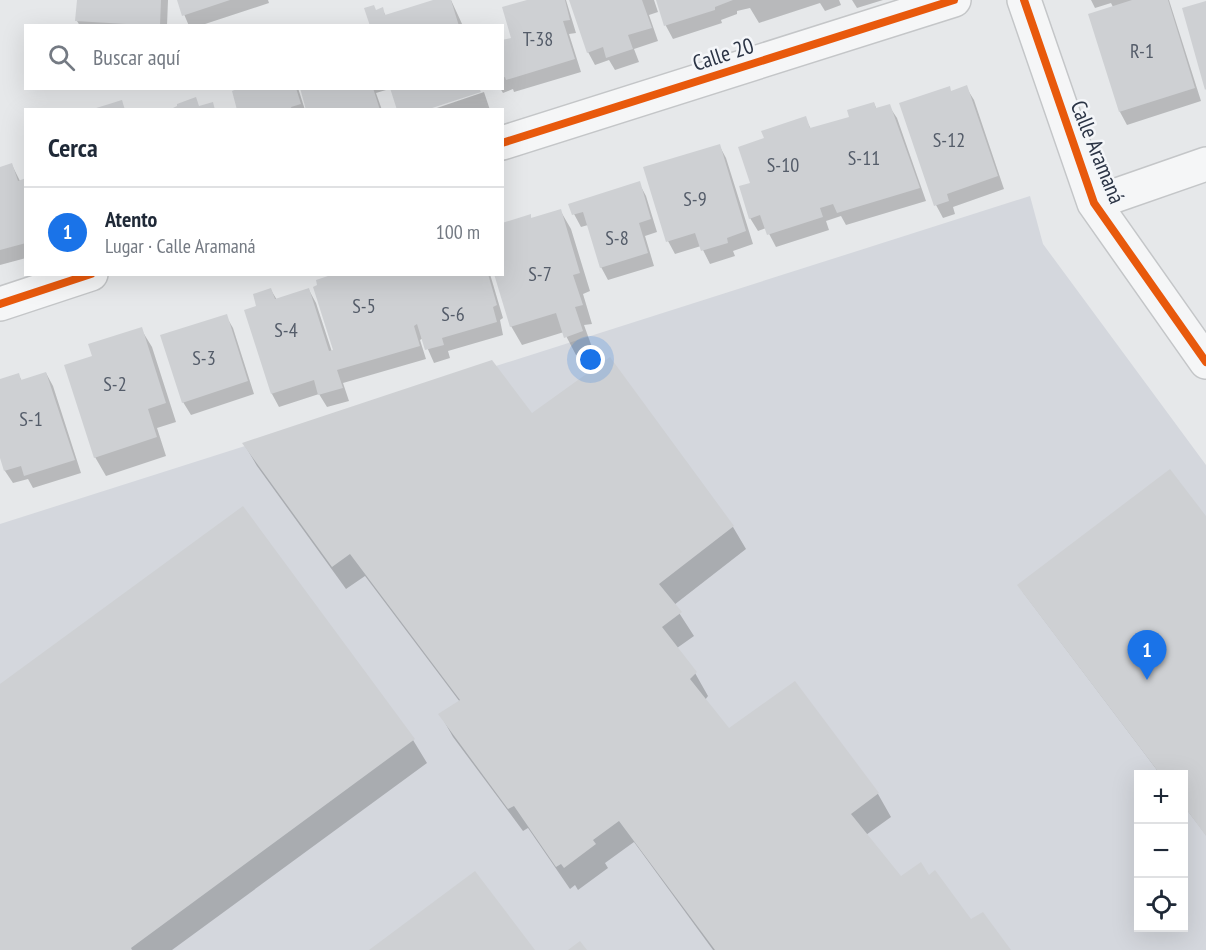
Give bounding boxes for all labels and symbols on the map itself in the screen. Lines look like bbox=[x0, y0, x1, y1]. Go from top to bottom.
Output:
house number: T-38 bbox=[523, 26, 553, 52]
street label: Calle 20 bbox=[689, 31, 757, 77]
house number: R-1 bbox=[1130, 38, 1154, 64]
street label: Calle Aramaná bbox=[1065, 96, 1131, 208]
house number: S-12 bbox=[933, 127, 965, 153]
house number: S-11 bbox=[848, 145, 880, 171]
house number: S-10 bbox=[767, 152, 799, 178]
house number: S-9 bbox=[683, 186, 707, 212]
house number: S-8 bbox=[605, 225, 629, 251]
house number: S-7 bbox=[528, 261, 552, 287]
house number: S-5 bbox=[352, 293, 376, 319]
house number: S-6 bbox=[441, 301, 465, 327]
house number: S-4 bbox=[274, 317, 298, 343]
house number: S-3 bbox=[192, 345, 216, 371]
your location bbox=[576, 345, 605, 374]
house number: S-2 bbox=[103, 371, 127, 397]
house number: S-1 bbox=[19, 406, 43, 432]
pin: 1 bbox=[1128, 630, 1166, 680]

